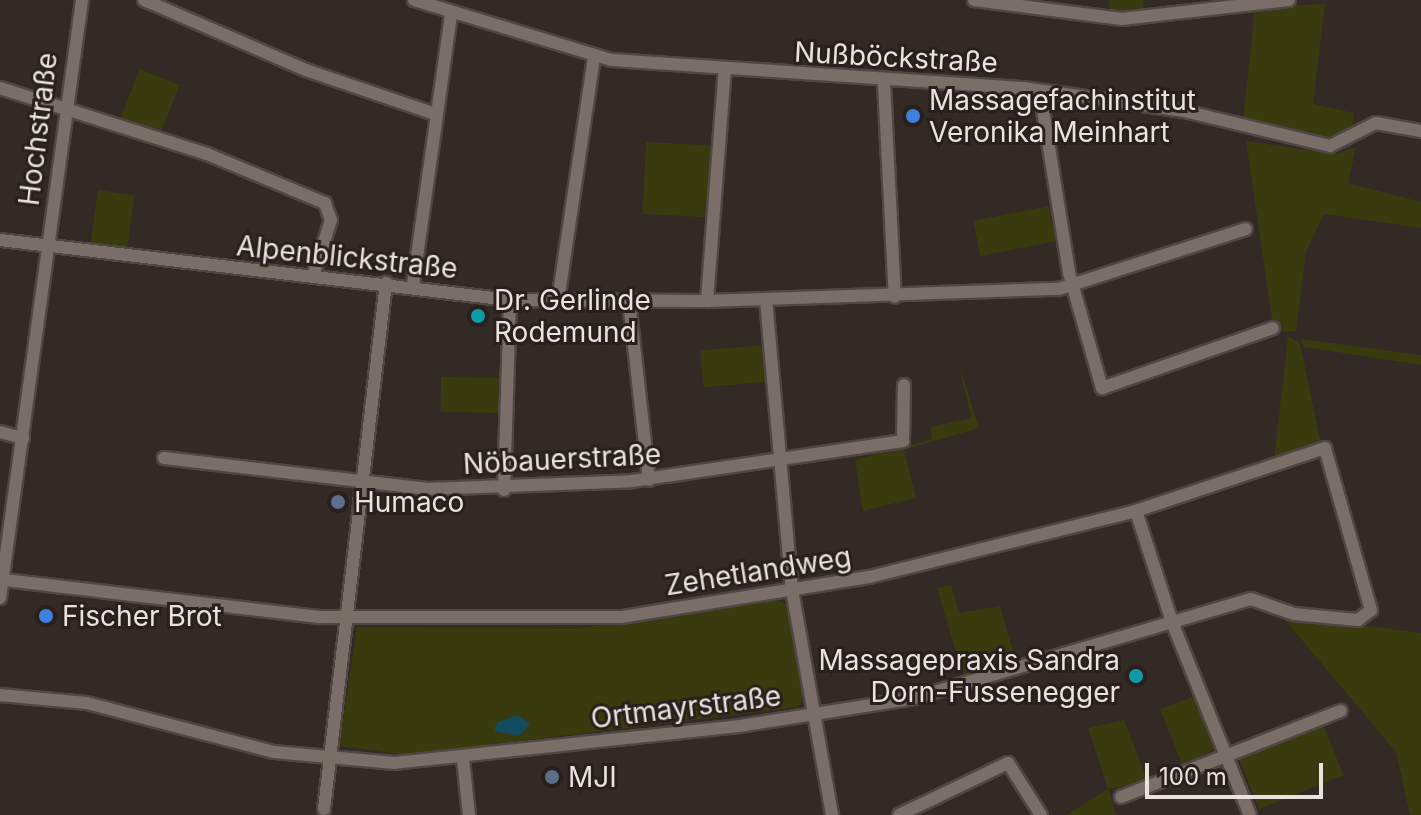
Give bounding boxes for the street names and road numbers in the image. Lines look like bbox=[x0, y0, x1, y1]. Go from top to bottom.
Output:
street label: Nußböckstraße bbox=[793, 35, 999, 79]
street label: Hochstraße bbox=[12, 51, 64, 207]
street label: Alpenblickstraße bbox=[235, 229, 459, 285]
street label: Nöbauerstraße bbox=[462, 437, 662, 481]
street label: Zehetlandweg bbox=[662, 540, 854, 602]
street label: Ortmayrstraße bbox=[589, 679, 783, 735]

